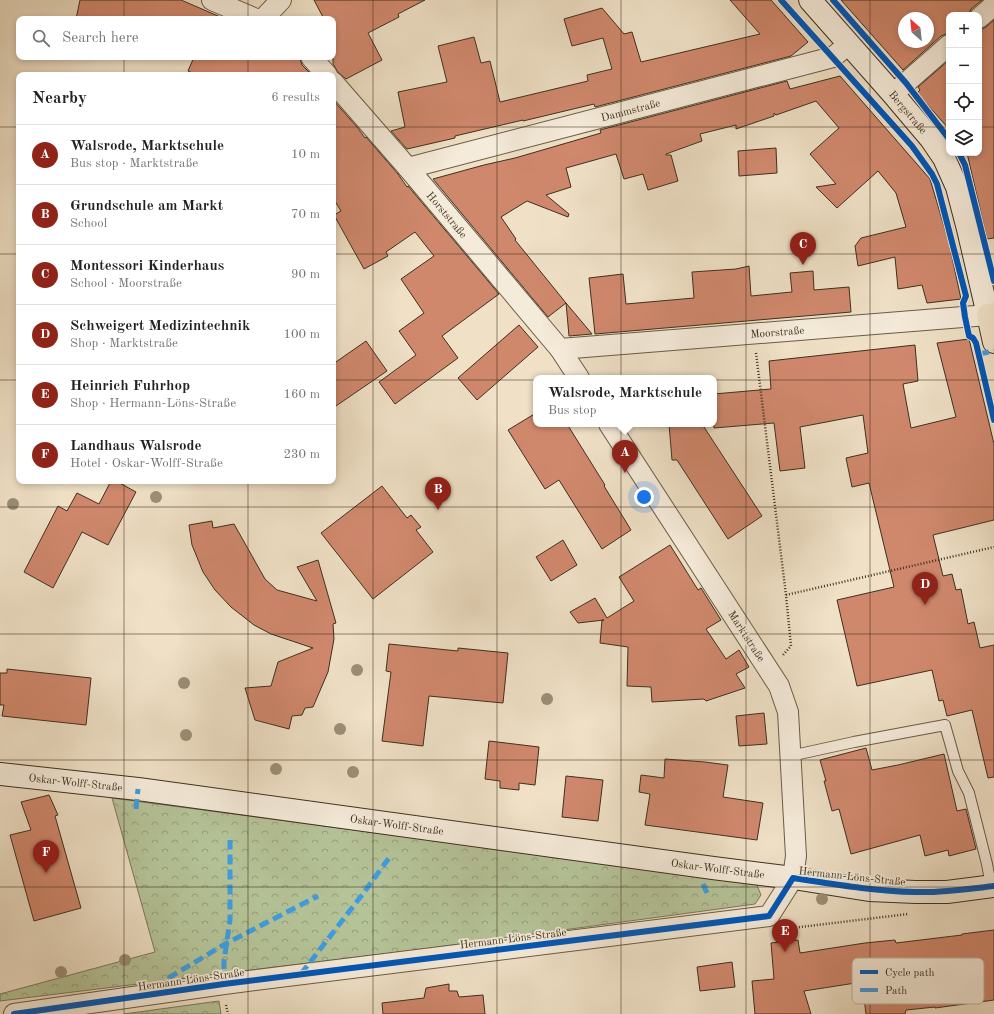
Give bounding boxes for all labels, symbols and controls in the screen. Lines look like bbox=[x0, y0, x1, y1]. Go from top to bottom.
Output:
north arrow bbox=[898, 12, 934, 48]
map controls bbox=[946, 12, 982, 156]
button: + bbox=[946, 12, 982, 48]
search box bbox=[16, 16, 336, 60]
icon: search bbox=[30, 27, 52, 49]
text: Search here bbox=[62, 31, 139, 46]
button: − bbox=[946, 48, 982, 84]
button: locate bbox=[946, 84, 982, 120]
street label: Bergstraße bbox=[886, 89, 928, 137]
text: Nearby bbox=[32, 90, 87, 107]
text: 6 results bbox=[271, 91, 320, 104]
street label: Dammstraße bbox=[600, 98, 662, 124]
button: layers bbox=[946, 120, 982, 156]
text: Walsrode, Marktschule bbox=[70, 139, 224, 154]
text: A bbox=[40, 148, 50, 161]
text: 10 m bbox=[291, 148, 320, 161]
text: Bus stop · Marktstraße bbox=[70, 157, 198, 170]
street label: Horststraße bbox=[424, 190, 468, 241]
text: Grundschule am Markt bbox=[70, 199, 223, 214]
text: B bbox=[40, 208, 50, 221]
text: 70 m bbox=[291, 208, 320, 221]
text: School bbox=[70, 217, 107, 230]
pin: C bbox=[790, 232, 816, 265]
text: Montessori Kinderhaus bbox=[70, 259, 224, 274]
text: C bbox=[41, 268, 49, 281]
text: 90 m bbox=[291, 268, 320, 281]
text: School · Moorstraße bbox=[70, 277, 182, 290]
text: Schweigert Medizintechnik bbox=[70, 319, 250, 334]
street label: Moorstraße bbox=[750, 326, 805, 341]
text: D bbox=[40, 328, 50, 341]
text: 100 m bbox=[283, 328, 320, 341]
text: Shop · Marktstraße bbox=[70, 337, 178, 350]
popup bbox=[533, 375, 717, 427]
text: Heinrich Fuhrhop bbox=[70, 379, 190, 394]
text: Walsrode, Marktschule bbox=[548, 386, 702, 401]
text: E bbox=[41, 388, 49, 401]
text: 160 m bbox=[283, 388, 320, 401]
text: Shop · Hermann-Löns-Straße bbox=[70, 397, 236, 410]
text: Bus stop bbox=[548, 404, 596, 417]
text: Landhaus Walsrode bbox=[70, 439, 202, 454]
pin: A bbox=[612, 440, 638, 473]
text: F bbox=[41, 448, 49, 461]
text: 230 m bbox=[283, 448, 320, 461]
text: Hotel · Oskar-Wolff-Straße bbox=[70, 457, 223, 470]
pin: B bbox=[425, 477, 451, 510]
your location bbox=[634, 487, 654, 507]
pin: D bbox=[912, 572, 938, 605]
street label: Marktstraße bbox=[725, 609, 766, 664]
street label: Oskar-Wolff-Straße bbox=[28, 773, 123, 794]
street label: Oskar-Wolff-Straße bbox=[349, 814, 444, 838]
pin: F bbox=[33, 840, 59, 873]
street label: Oskar-Wolff-Straße bbox=[670, 858, 765, 881]
street label: Hermann-Löns-Straße bbox=[798, 866, 906, 889]
pin: E bbox=[772, 919, 798, 952]
street label: Hermann-Löns-Straße bbox=[459, 927, 567, 951]
legend bbox=[852, 958, 984, 1004]
street label: Hermann-Löns-Straße bbox=[137, 968, 245, 993]
text: Cycle path bbox=[885, 968, 935, 979]
text: Path bbox=[885, 986, 907, 997]

